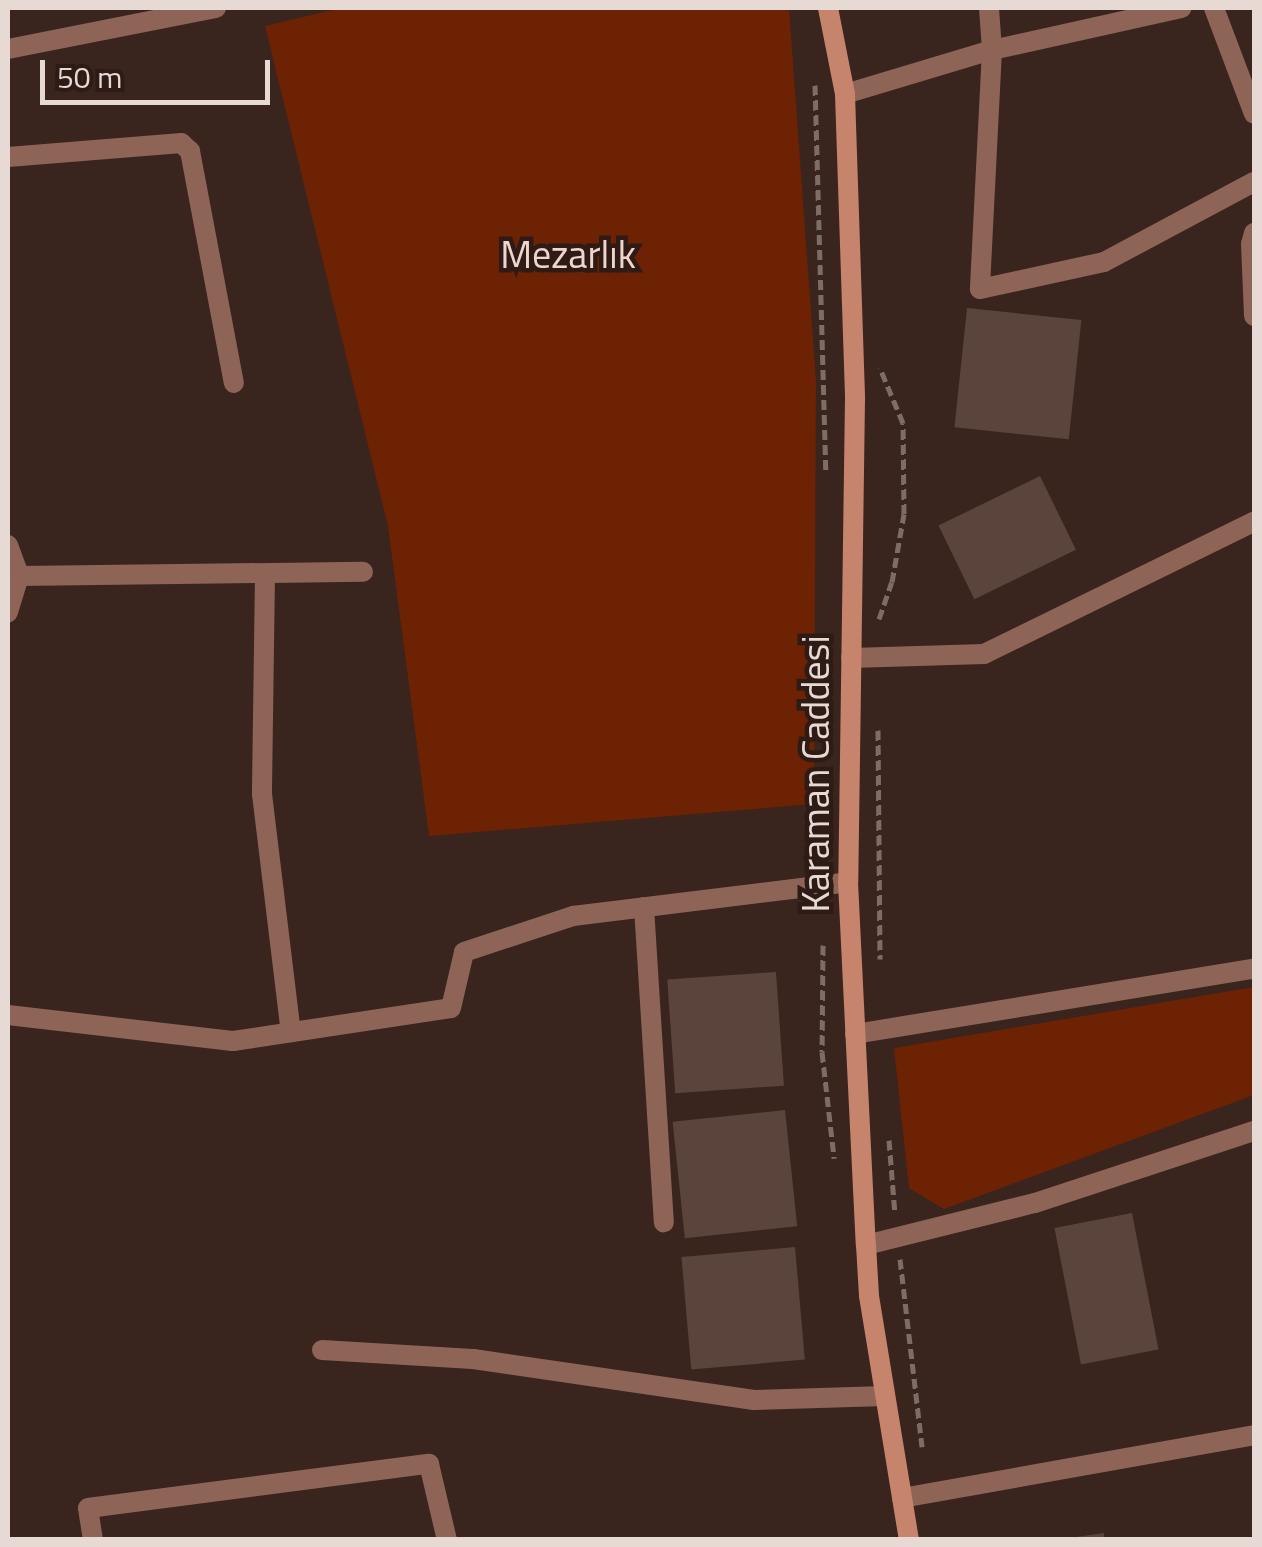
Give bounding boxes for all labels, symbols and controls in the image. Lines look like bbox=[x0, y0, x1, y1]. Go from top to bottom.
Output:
scale bar bbox=[45, 40, 275, 102]
text: 50 m bbox=[57, 54, 122, 100]
park label: Mezarlık bbox=[500, 232, 636, 278]
street label: Karaman Caddesi bbox=[793, 635, 839, 913]

